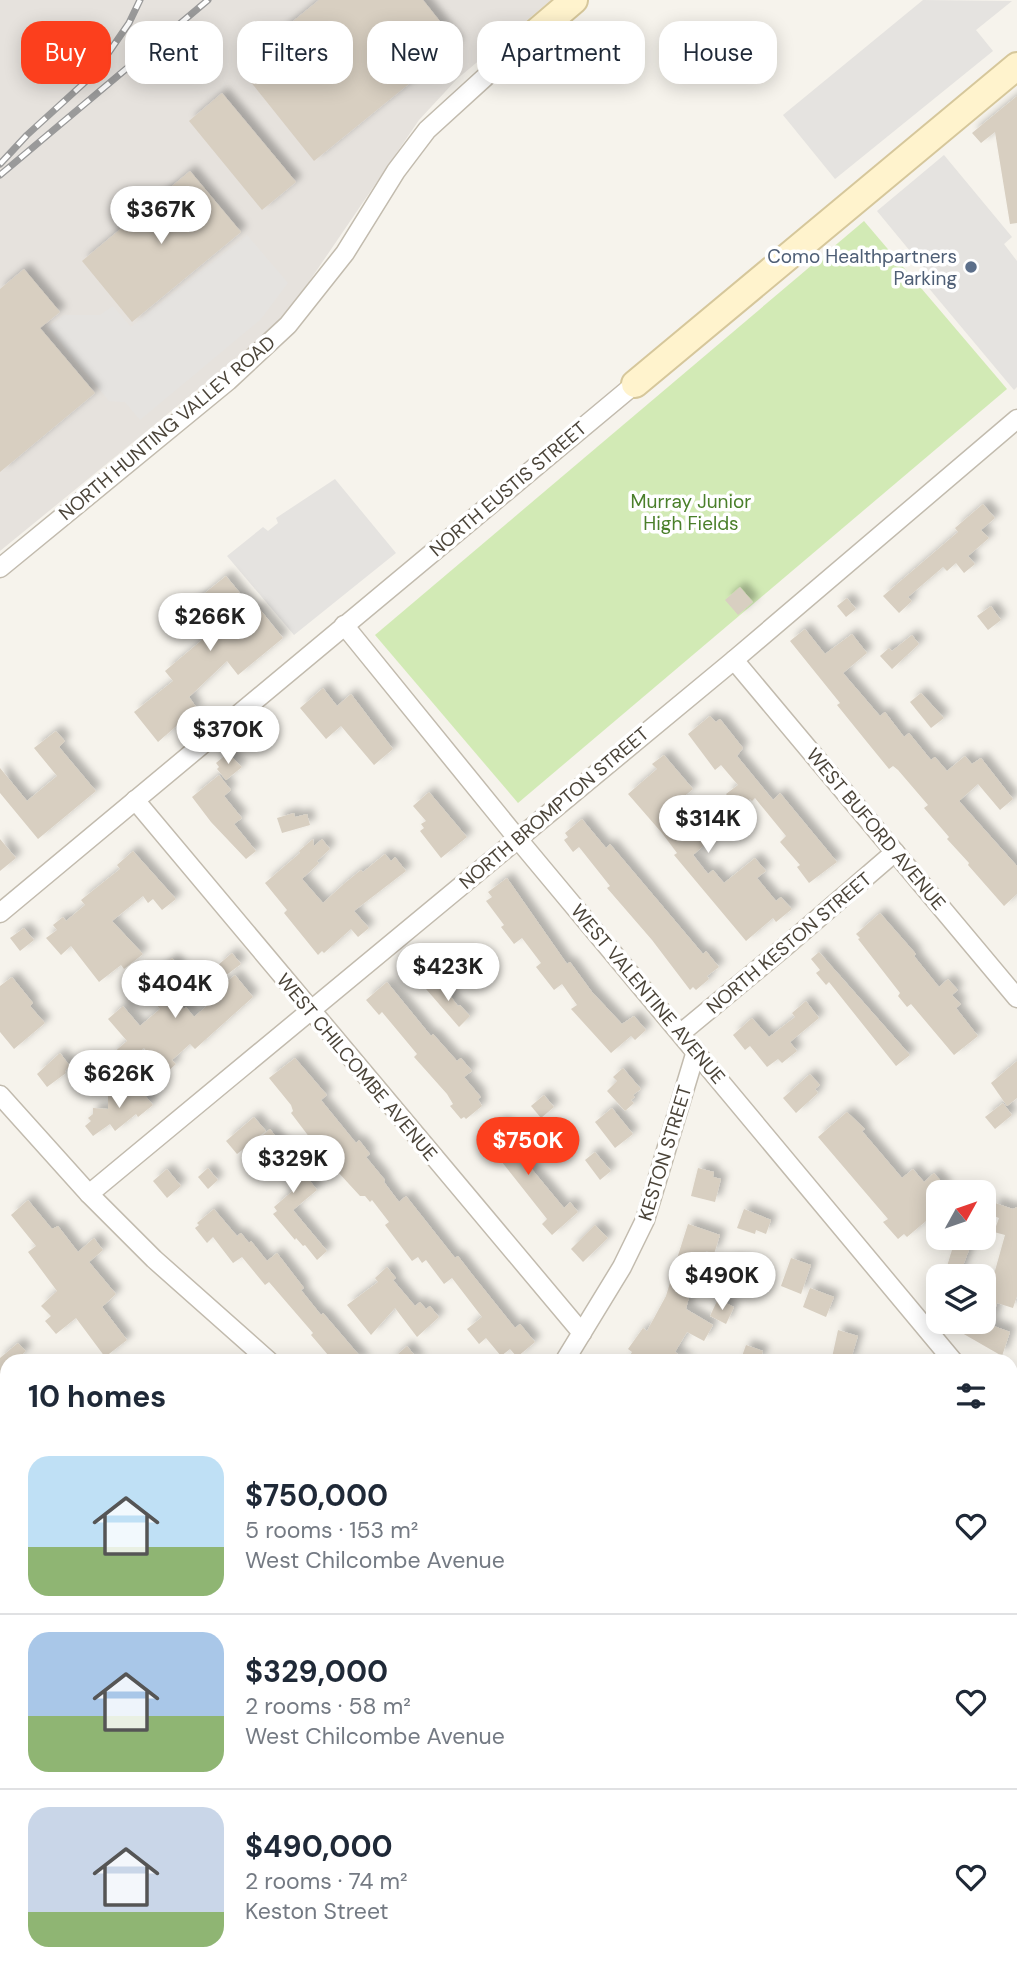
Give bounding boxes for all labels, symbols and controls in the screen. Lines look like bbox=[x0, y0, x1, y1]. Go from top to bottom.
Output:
chip: Buy bbox=[21, 21, 111, 84]
chip: Rent bbox=[125, 21, 223, 84]
chip: Filters bbox=[237, 21, 353, 84]
chip: New bbox=[367, 21, 463, 84]
chip: Apartment bbox=[477, 21, 645, 84]
chip: House bbox=[659, 21, 777, 84]
pin: $367K bbox=[112, 187, 210, 246]
text: $367K bbox=[126, 194, 196, 224]
place label: Como Healthpartners Parking bbox=[767, 244, 957, 291]
marker: Como Healthpartners Parking bbox=[963, 259, 979, 275]
street label: NORTH HUNTING VALLEY ROAD bbox=[54, 330, 280, 526]
street label: NORTH EUSTIS STREET bbox=[424, 416, 592, 562]
park label: Murray Junior High Fields bbox=[631, 489, 751, 536]
pin: $266K bbox=[161, 594, 259, 653]
text: $266K bbox=[174, 601, 246, 631]
pin: $370K bbox=[179, 706, 277, 766]
text: $370K bbox=[192, 714, 264, 744]
street label: NORTH BROMPTON STREET bbox=[454, 721, 654, 895]
street label: WEST BUFORD AVENUE bbox=[801, 743, 951, 915]
pin: $314K bbox=[659, 796, 757, 855]
text: $314K bbox=[675, 803, 741, 833]
street label: NORTH KESTON STREET bbox=[701, 866, 877, 1019]
street label: WEST VALENTINE AVENUE bbox=[565, 899, 731, 1089]
pin: $423K bbox=[399, 944, 497, 1003]
text: $423K bbox=[412, 951, 484, 981]
pin: $404K bbox=[126, 960, 224, 1020]
text: $404K bbox=[137, 968, 213, 998]
street label: WEST CHILCOMBE AVENUE bbox=[271, 968, 443, 1166]
pin: $626K bbox=[70, 1050, 168, 1110]
text: $626K bbox=[83, 1058, 155, 1088]
street label: KESTON STREET bbox=[633, 1082, 698, 1224]
pin: $750K bbox=[479, 1118, 577, 1177]
text: $750K bbox=[492, 1125, 564, 1155]
pin: $329K bbox=[244, 1136, 342, 1195]
text: $329K bbox=[258, 1143, 328, 1173]
north arrow bbox=[926, 1180, 996, 1250]
map controls bbox=[926, 1180, 996, 1334]
pin: $490K bbox=[673, 1252, 771, 1312]
text: $490K bbox=[685, 1260, 759, 1290]
button: layers bbox=[926, 1264, 996, 1334]
text: 10 homes bbox=[28, 1377, 166, 1416]
icon: filters bbox=[952, 1377, 990, 1415]
text: $750,000 bbox=[245, 1476, 388, 1515]
icon: home bbox=[84, 1484, 168, 1568]
icon: heart bbox=[952, 1507, 990, 1545]
text: 5 rooms · 153 m² bbox=[245, 1515, 418, 1545]
text: West Chilcombe Avenue bbox=[245, 1545, 505, 1575]
text: $329,000 bbox=[245, 1652, 388, 1691]
icon: home bbox=[84, 1660, 168, 1744]
icon: heart bbox=[952, 1683, 990, 1721]
text: 2 rooms · 58 m² bbox=[245, 1691, 411, 1721]
text: West Chilcombe Avenue bbox=[245, 1721, 505, 1751]
text: $490,000 bbox=[245, 1827, 393, 1866]
icon: home bbox=[84, 1835, 168, 1919]
icon: heart bbox=[952, 1858, 990, 1896]
text: 2 rooms · 74 m² bbox=[245, 1866, 408, 1896]
text: Keston Street bbox=[245, 1896, 389, 1926]

